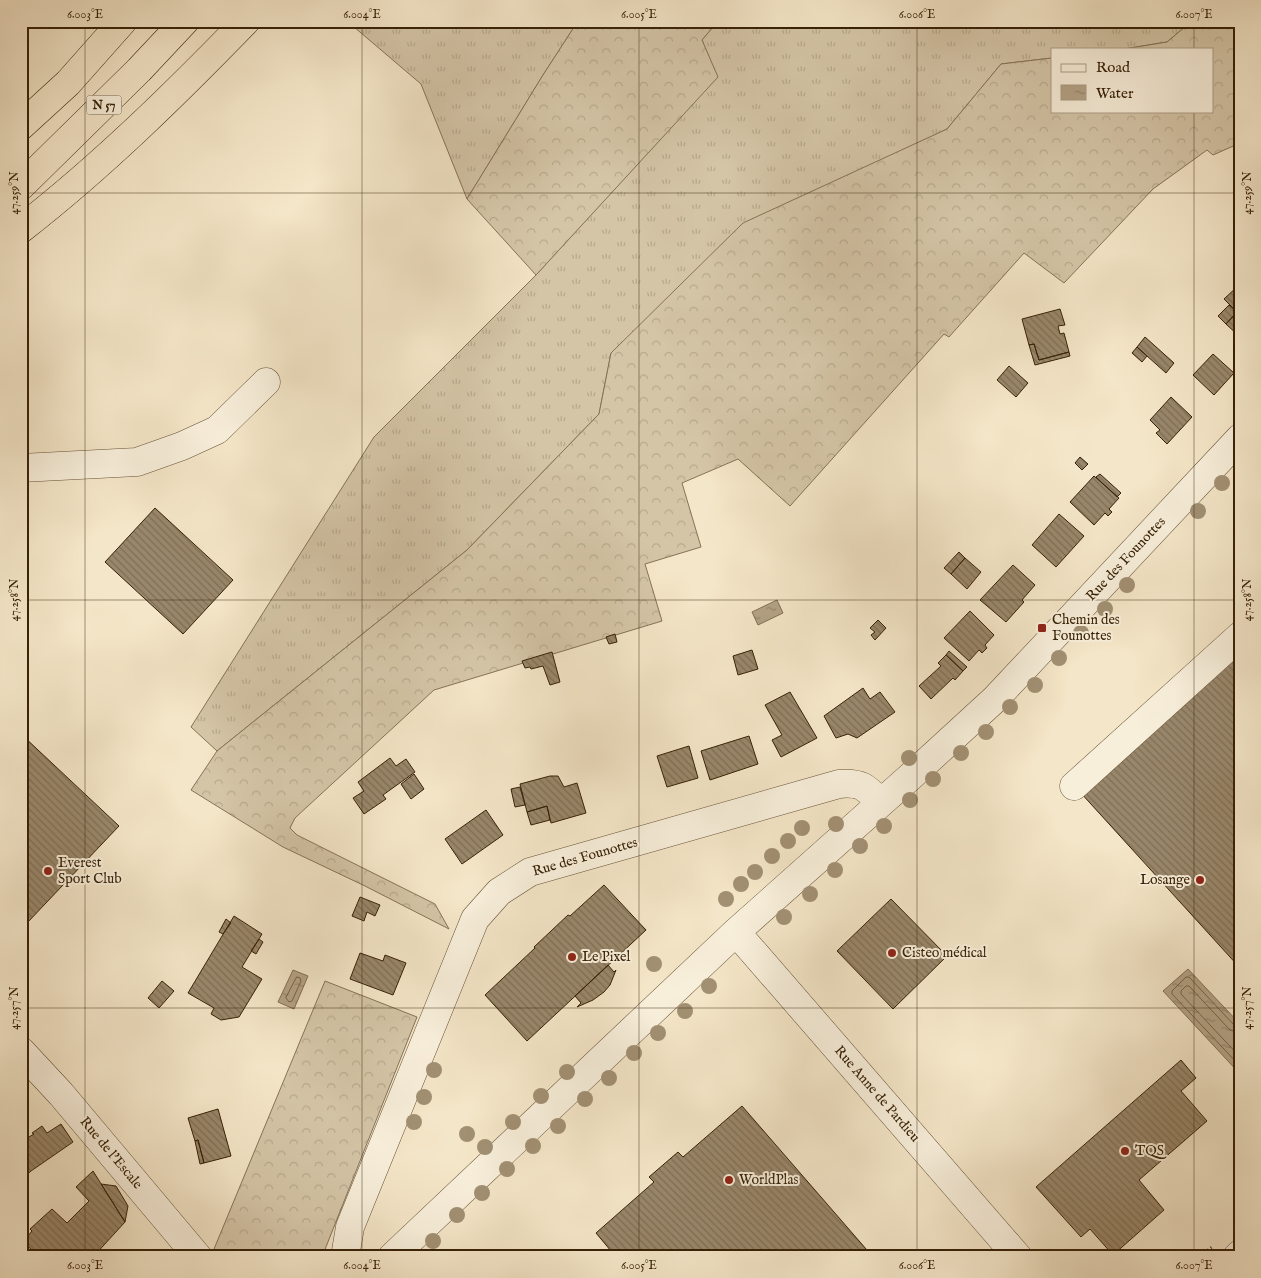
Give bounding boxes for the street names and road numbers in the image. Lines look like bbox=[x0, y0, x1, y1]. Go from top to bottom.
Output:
road number: N 57 bbox=[86, 96, 122, 114]
street label: Rue des Founottes bbox=[1082, 513, 1170, 605]
street label: Rue des Founottes bbox=[530, 833, 640, 881]
street label: Rue Anne de Pardieu bbox=[830, 1042, 924, 1146]
street label: Rue de l'Escale bbox=[76, 1113, 147, 1193]

